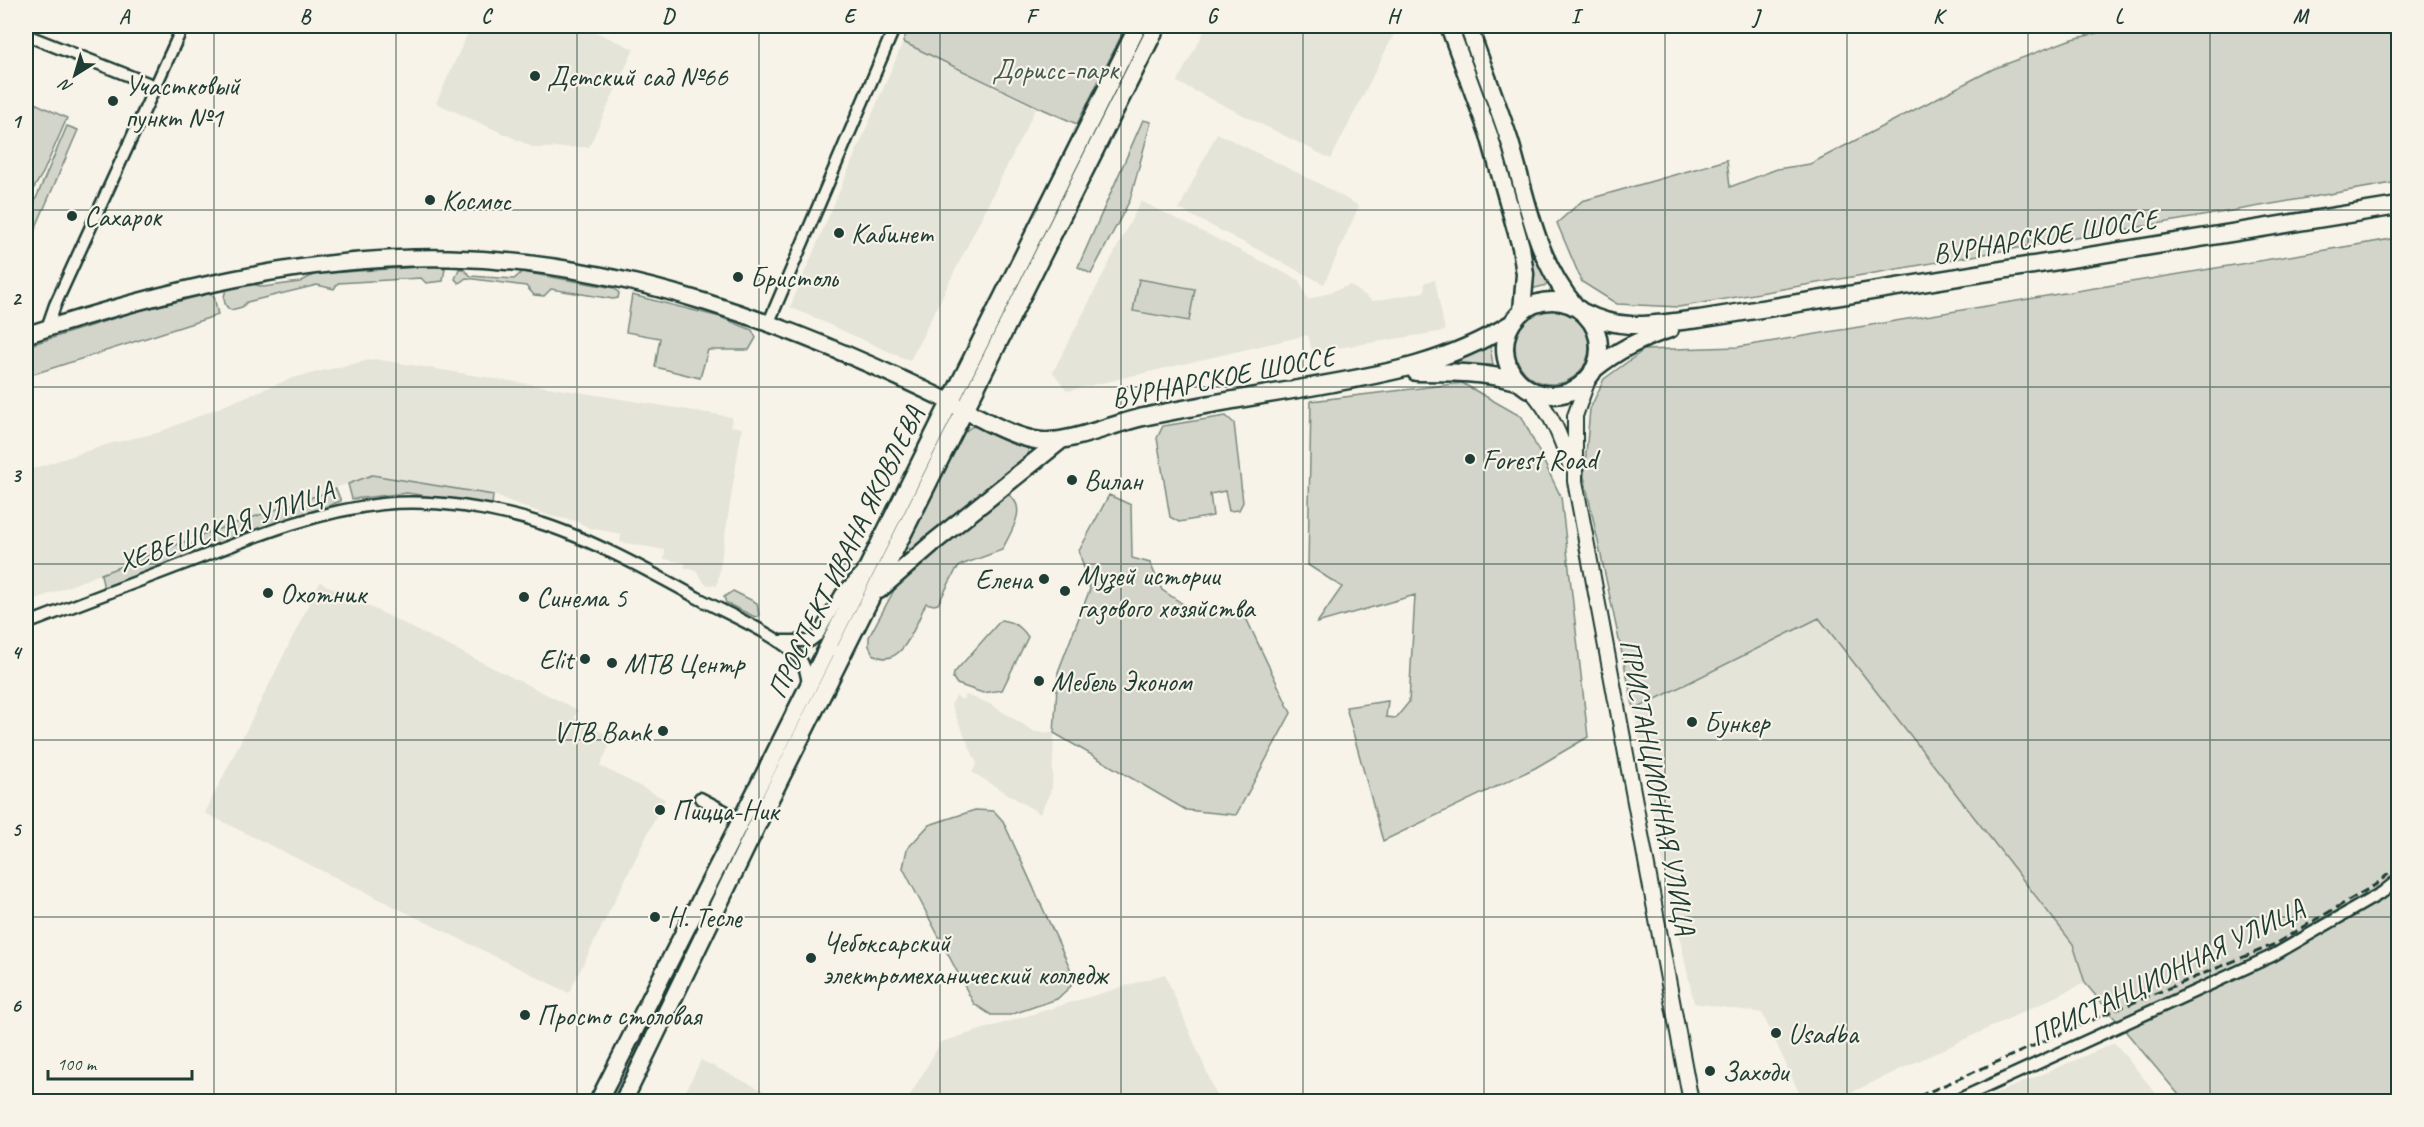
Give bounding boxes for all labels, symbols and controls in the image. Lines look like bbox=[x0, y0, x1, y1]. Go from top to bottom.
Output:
text: A bbox=[119, 4, 131, 29]
text: B bbox=[300, 4, 312, 29]
text: C bbox=[481, 4, 493, 29]
text: D bbox=[662, 4, 676, 29]
text: E bbox=[844, 4, 858, 29]
text: F bbox=[1026, 4, 1040, 29]
text: G bbox=[1207, 4, 1220, 29]
text: H bbox=[1387, 4, 1402, 29]
text: I bbox=[1571, 4, 1584, 29]
text: J bbox=[1751, 4, 1763, 29]
text: K bbox=[1933, 4, 1947, 29]
text: L bbox=[2115, 4, 2125, 29]
text: M bbox=[2293, 4, 2310, 29]
north arrow bbox=[45, 45, 105, 105]
park label: Дорисс-парк bbox=[992, 52, 1120, 87]
place label: Детский сад №66 bbox=[547, 59, 729, 94]
place label: Участковый пункт №1 bbox=[125, 68, 241, 135]
marker: Детский сад №66 bbox=[528, 69, 542, 83]
text: N bbox=[54, 73, 77, 97]
marker: Участковый пункт №1 bbox=[106, 94, 120, 108]
text: 1 bbox=[12, 109, 23, 134]
place label: Космос bbox=[442, 183, 513, 218]
marker: Космос bbox=[423, 193, 437, 207]
place label: Сахарок bbox=[84, 199, 163, 234]
street label: ВУРНАРСКОЕ ШОССЕ bbox=[1930, 200, 2163, 271]
marker: Сахарок bbox=[65, 209, 79, 223]
place label: Кабинет bbox=[851, 216, 934, 251]
marker: Кабинет bbox=[832, 226, 846, 240]
place label: Бристоль bbox=[750, 260, 840, 295]
marker: Бристоль bbox=[731, 270, 745, 284]
text: 2 bbox=[12, 286, 23, 311]
street label: ВУРНАРСКОЕ ШОССЕ bbox=[1108, 337, 1341, 416]
street label: ПРОСПЕКТ ИВАНА ЯКОВЛЕВА bbox=[759, 399, 931, 704]
place label: Forest Road bbox=[1482, 442, 1601, 477]
marker: Forest Road bbox=[1463, 452, 1477, 466]
text: 3 bbox=[12, 463, 23, 488]
place label: Вилан bbox=[1084, 463, 1144, 498]
street label: ХЕВЕШСКАЯ УЛИЦА bbox=[114, 472, 340, 579]
marker: Вилан bbox=[1065, 473, 1079, 487]
place label: Музей истории газового хозяйства bbox=[1077, 558, 1256, 625]
place label: Елена bbox=[975, 562, 1034, 597]
marker: Елена bbox=[1037, 572, 1051, 586]
place label: Охотник bbox=[280, 576, 368, 611]
place label: Синема 5 bbox=[536, 580, 628, 615]
marker: Музей истории газового хозяйства bbox=[1058, 584, 1072, 598]
marker: Охотник bbox=[261, 586, 275, 600]
marker: Синема 5 bbox=[517, 590, 531, 604]
street label: ПРИСТАНЦИОННАЯ УЛИЦА bbox=[1612, 636, 1704, 939]
text: 4 bbox=[12, 640, 24, 665]
place label: Elit bbox=[539, 642, 576, 677]
place label: МТВ Центр bbox=[624, 646, 747, 681]
marker: Elit bbox=[578, 652, 592, 666]
marker: МТВ Центр bbox=[605, 656, 619, 670]
place label: Мебель Эконом bbox=[1051, 664, 1194, 699]
marker: Мебель Эконом bbox=[1032, 674, 1046, 688]
place label: Бункер bbox=[1704, 705, 1772, 740]
place label: VTB Bank bbox=[553, 714, 653, 749]
marker: Бункер bbox=[1685, 715, 1699, 729]
marker: VTB Bank bbox=[656, 724, 670, 738]
place label: Пицца-Ник bbox=[672, 793, 781, 828]
marker: Пицца-Ник bbox=[653, 803, 667, 817]
text: 5 bbox=[12, 817, 23, 842]
street label: ПРИСТАНЦИОННАЯ УЛИЦА bbox=[2024, 890, 2311, 1054]
place label: Н. Тесле bbox=[667, 900, 743, 935]
marker: Н. Тесле bbox=[648, 910, 662, 924]
place label: Чебоксарский электромеханический колледж bbox=[823, 925, 1110, 992]
marker: Чебоксарский электромеханический колледж bbox=[804, 951, 818, 965]
text: 6 bbox=[11, 993, 22, 1018]
place label: Просто столовая bbox=[537, 998, 704, 1033]
marker: Просто столовая bbox=[518, 1008, 532, 1022]
place label: Usadba bbox=[1788, 1016, 1860, 1051]
marker: Usadba bbox=[1769, 1026, 1783, 1040]
scale bar bbox=[48, 1043, 192, 1081]
text: 100 m bbox=[57, 1053, 98, 1075]
place label: Заходи bbox=[1722, 1054, 1791, 1089]
marker: Заходи bbox=[1703, 1064, 1717, 1078]

